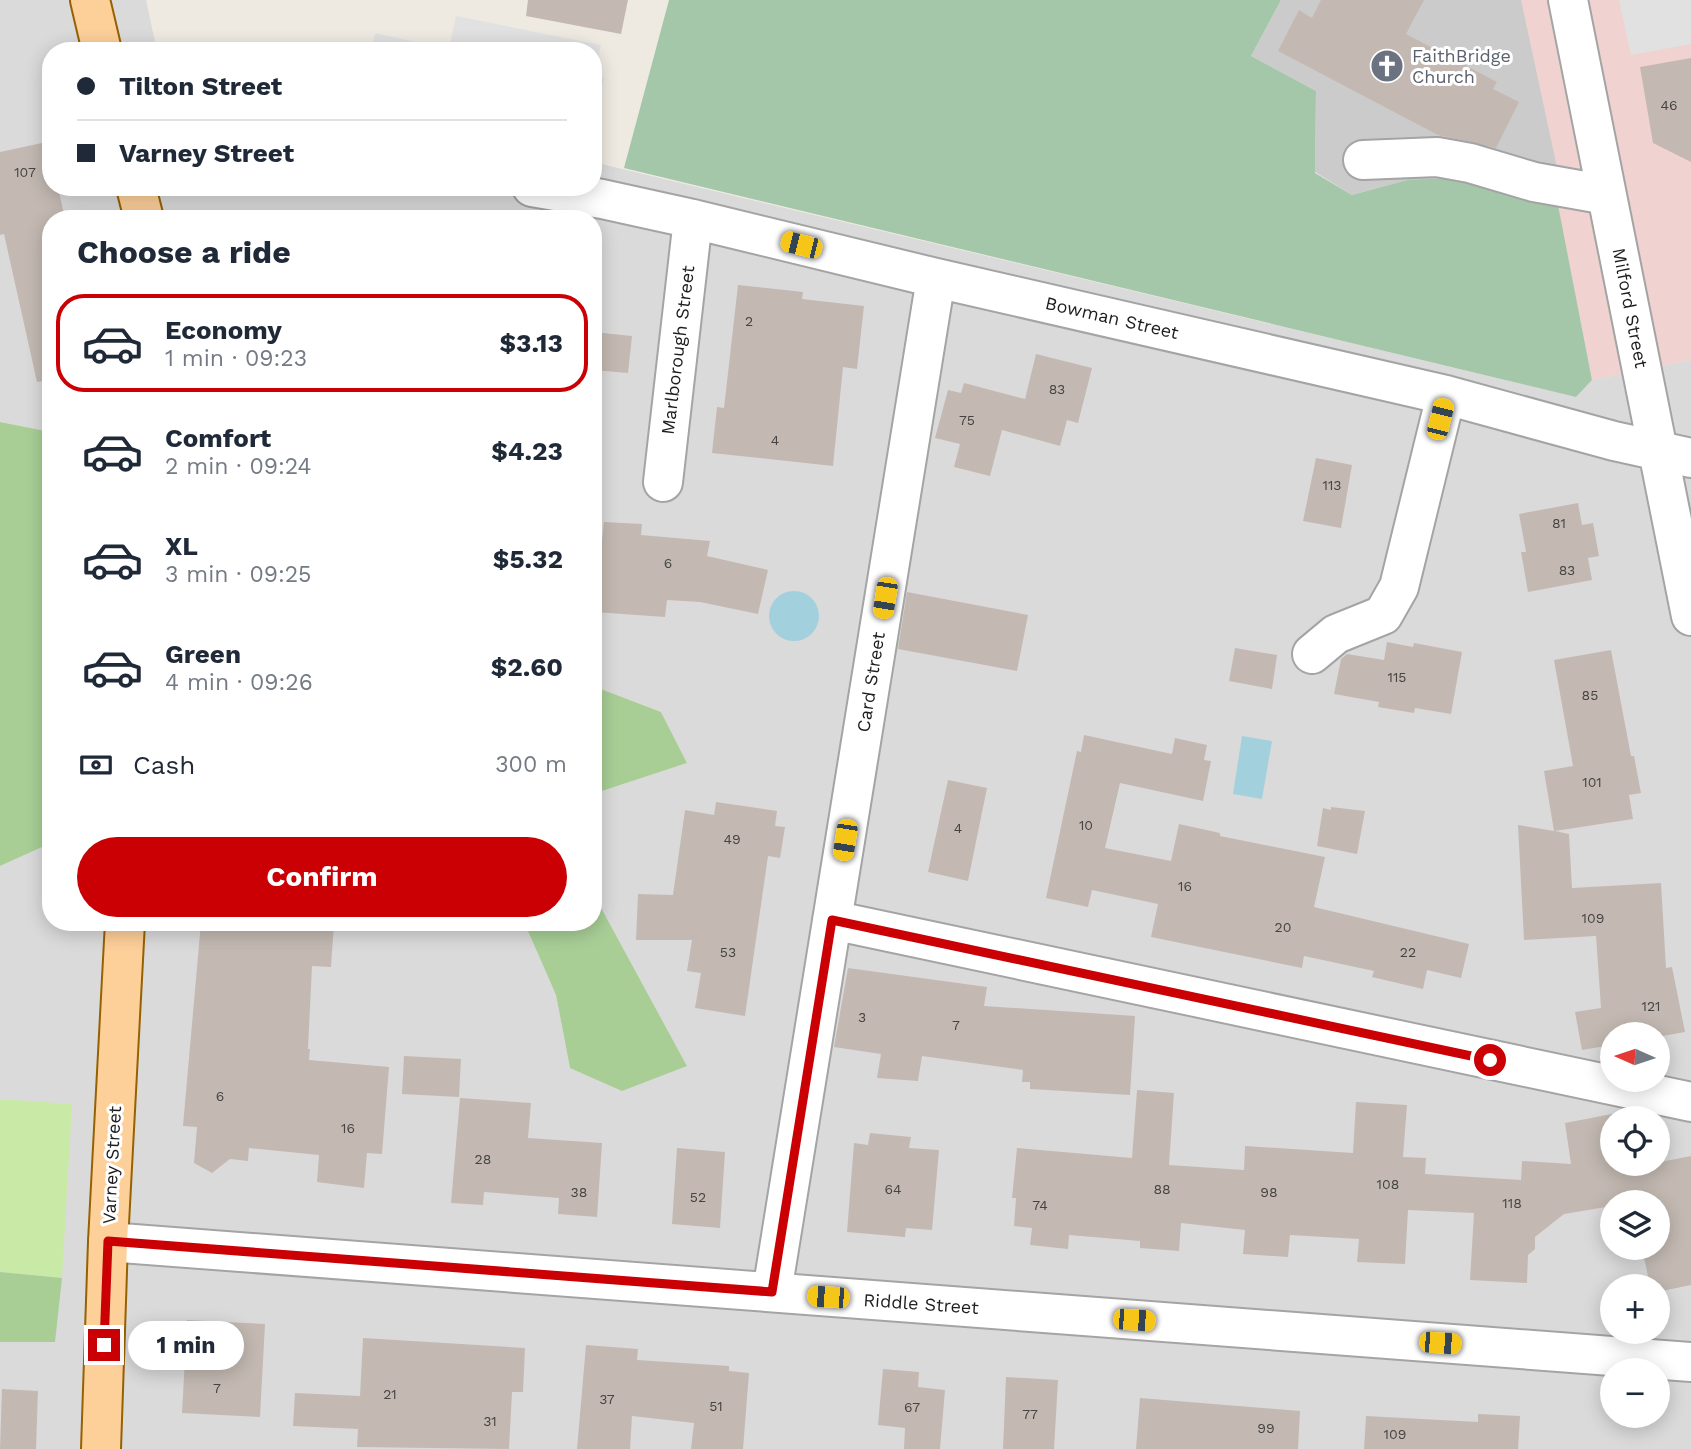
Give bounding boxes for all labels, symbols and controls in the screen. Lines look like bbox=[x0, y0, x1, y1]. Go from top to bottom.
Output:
place label: FaithBridge Church bbox=[1412, 45, 1511, 87]
church icon: FaithBridge Church bbox=[1368, 47, 1406, 85]
text: Tilton Street bbox=[119, 71, 282, 101]
house number: 46 bbox=[1660, 97, 1678, 113]
text: Varney Street bbox=[119, 138, 294, 168]
house number: 107 bbox=[14, 164, 36, 180]
car bbox=[779, 230, 824, 260]
text: Choose a ride bbox=[77, 233, 291, 271]
street label: Milford Street bbox=[1609, 246, 1653, 370]
street label: Marlborough Street bbox=[657, 264, 698, 436]
street label: Bowman Street bbox=[1043, 292, 1181, 343]
icon: car bbox=[81, 312, 144, 375]
house number: 2 bbox=[745, 313, 753, 329]
text: Economy bbox=[165, 315, 282, 345]
text: $3.13 bbox=[499, 328, 563, 358]
text: 1 min · 09:23 bbox=[165, 345, 307, 372]
house number: 83 bbox=[1049, 381, 1065, 397]
car bbox=[1425, 396, 1456, 442]
house number: 75 bbox=[959, 412, 975, 428]
icon: car bbox=[81, 420, 144, 483]
text: Comfort bbox=[165, 423, 271, 453]
house number: 4 bbox=[771, 432, 779, 448]
text: $4.23 bbox=[491, 436, 563, 466]
text: 2 min · 09:24 bbox=[165, 453, 312, 480]
house number: 113 bbox=[1322, 477, 1342, 493]
house number: 81 bbox=[1552, 515, 1566, 531]
icon: car bbox=[81, 528, 144, 591]
text: XL bbox=[165, 531, 198, 561]
text: $5.32 bbox=[493, 544, 563, 574]
house number: 6 bbox=[664, 555, 672, 571]
text: 3 min · 09:25 bbox=[165, 561, 312, 588]
house number: 83 bbox=[1559, 562, 1575, 578]
car bbox=[872, 576, 899, 620]
street label: Card Street bbox=[852, 630, 889, 734]
icon: car bbox=[81, 636, 144, 699]
text: Green bbox=[165, 639, 241, 669]
text: $2.60 bbox=[491, 652, 563, 682]
text: 4 min · 09:26 bbox=[165, 669, 313, 696]
house number: 115 bbox=[1387, 669, 1407, 685]
house number: 85 bbox=[1582, 687, 1598, 703]
icon: cash bbox=[77, 746, 115, 784]
text: Cash bbox=[133, 750, 195, 780]
text: 300 m bbox=[495, 751, 567, 778]
house number: 101 bbox=[1582, 774, 1602, 790]
house number: 10 bbox=[1079, 817, 1093, 833]
car bbox=[832, 818, 859, 862]
house number: 4 bbox=[954, 820, 962, 836]
house number: 49 bbox=[723, 831, 741, 847]
button: Confirm bbox=[77, 837, 567, 917]
house number: 16 bbox=[1178, 878, 1192, 894]
house number: 109 bbox=[1582, 910, 1604, 926]
house number: 20 bbox=[1275, 919, 1291, 935]
house number: 53 bbox=[720, 944, 736, 960]
house number: 22 bbox=[1400, 944, 1416, 960]
house number: 121 bbox=[1641, 998, 1661, 1014]
house number: 3 bbox=[858, 1009, 866, 1025]
house number: 7 bbox=[952, 1017, 960, 1033]
north arrow bbox=[1600, 1022, 1670, 1092]
map controls bbox=[1600, 1022, 1670, 1428]
route start bbox=[1474, 1044, 1506, 1076]
house number: 6 bbox=[216, 1088, 224, 1104]
street label: Varney Street bbox=[98, 1105, 125, 1225]
button: locate bbox=[1600, 1106, 1670, 1176]
house number: 16 bbox=[341, 1120, 355, 1136]
house number: 28 bbox=[475, 1151, 491, 1167]
house number: 108 bbox=[1377, 1176, 1399, 1192]
house number: 64 bbox=[884, 1181, 902, 1197]
house number: 88 bbox=[1153, 1181, 1171, 1197]
house number: 38 bbox=[571, 1184, 587, 1200]
house number: 98 bbox=[1260, 1184, 1278, 1200]
house number: 52 bbox=[690, 1189, 706, 1205]
button: layers bbox=[1600, 1190, 1670, 1260]
house number: 118 bbox=[1502, 1195, 1522, 1211]
house number: 74 bbox=[1032, 1197, 1048, 1213]
button: + bbox=[1600, 1274, 1670, 1344]
car bbox=[807, 1285, 850, 1309]
street label: Riddle Street bbox=[863, 1289, 980, 1318]
car bbox=[1113, 1308, 1156, 1332]
callout: 1 min bbox=[128, 1320, 244, 1370]
route end bbox=[88, 1329, 120, 1361]
car bbox=[1419, 1331, 1462, 1355]
text: 1 min bbox=[156, 1332, 216, 1359]
button: − bbox=[1600, 1358, 1670, 1428]
house number: 7 bbox=[213, 1380, 221, 1396]
house number: 21 bbox=[383, 1386, 397, 1402]
house number: 37 bbox=[599, 1391, 615, 1407]
house number: 51 bbox=[709, 1398, 723, 1414]
house number: 67 bbox=[904, 1399, 920, 1415]
house number: 77 bbox=[1022, 1406, 1038, 1422]
house number: 31 bbox=[483, 1413, 497, 1429]
house number: 99 bbox=[1257, 1420, 1275, 1436]
house number: 109 bbox=[1384, 1426, 1406, 1442]

